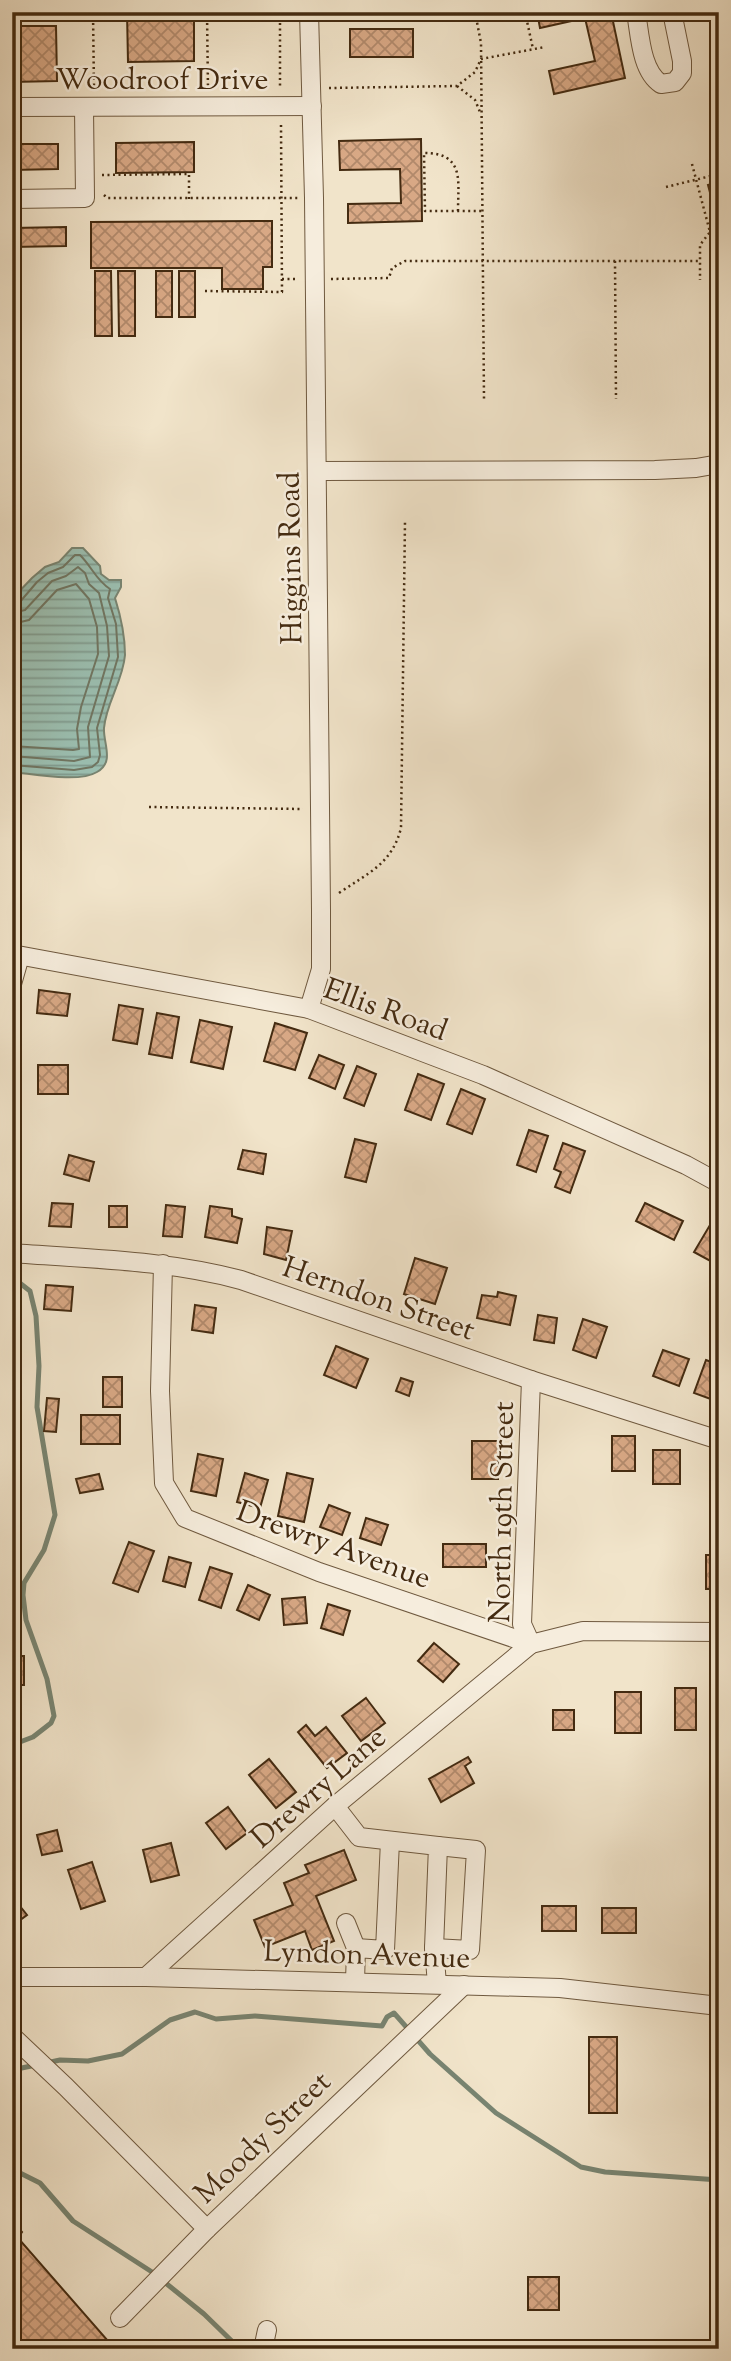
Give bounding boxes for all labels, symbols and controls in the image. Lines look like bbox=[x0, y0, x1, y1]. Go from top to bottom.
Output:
street label: Woodroof Drive bbox=[56, 60, 268, 103]
street label: Higgins Road bbox=[269, 471, 316, 645]
street label: Ellis Road bbox=[317, 969, 453, 1054]
street label: Herndon Street bbox=[276, 1247, 480, 1353]
street label: North 19th Street bbox=[480, 1401, 527, 1623]
street label: Drewry Avenue bbox=[230, 1491, 436, 1601]
street label: Drewry Lane bbox=[243, 1718, 397, 1860]
street label: Lyndon Avenue bbox=[263, 1931, 471, 1982]
street label: Moody Street bbox=[186, 2062, 342, 2215]

